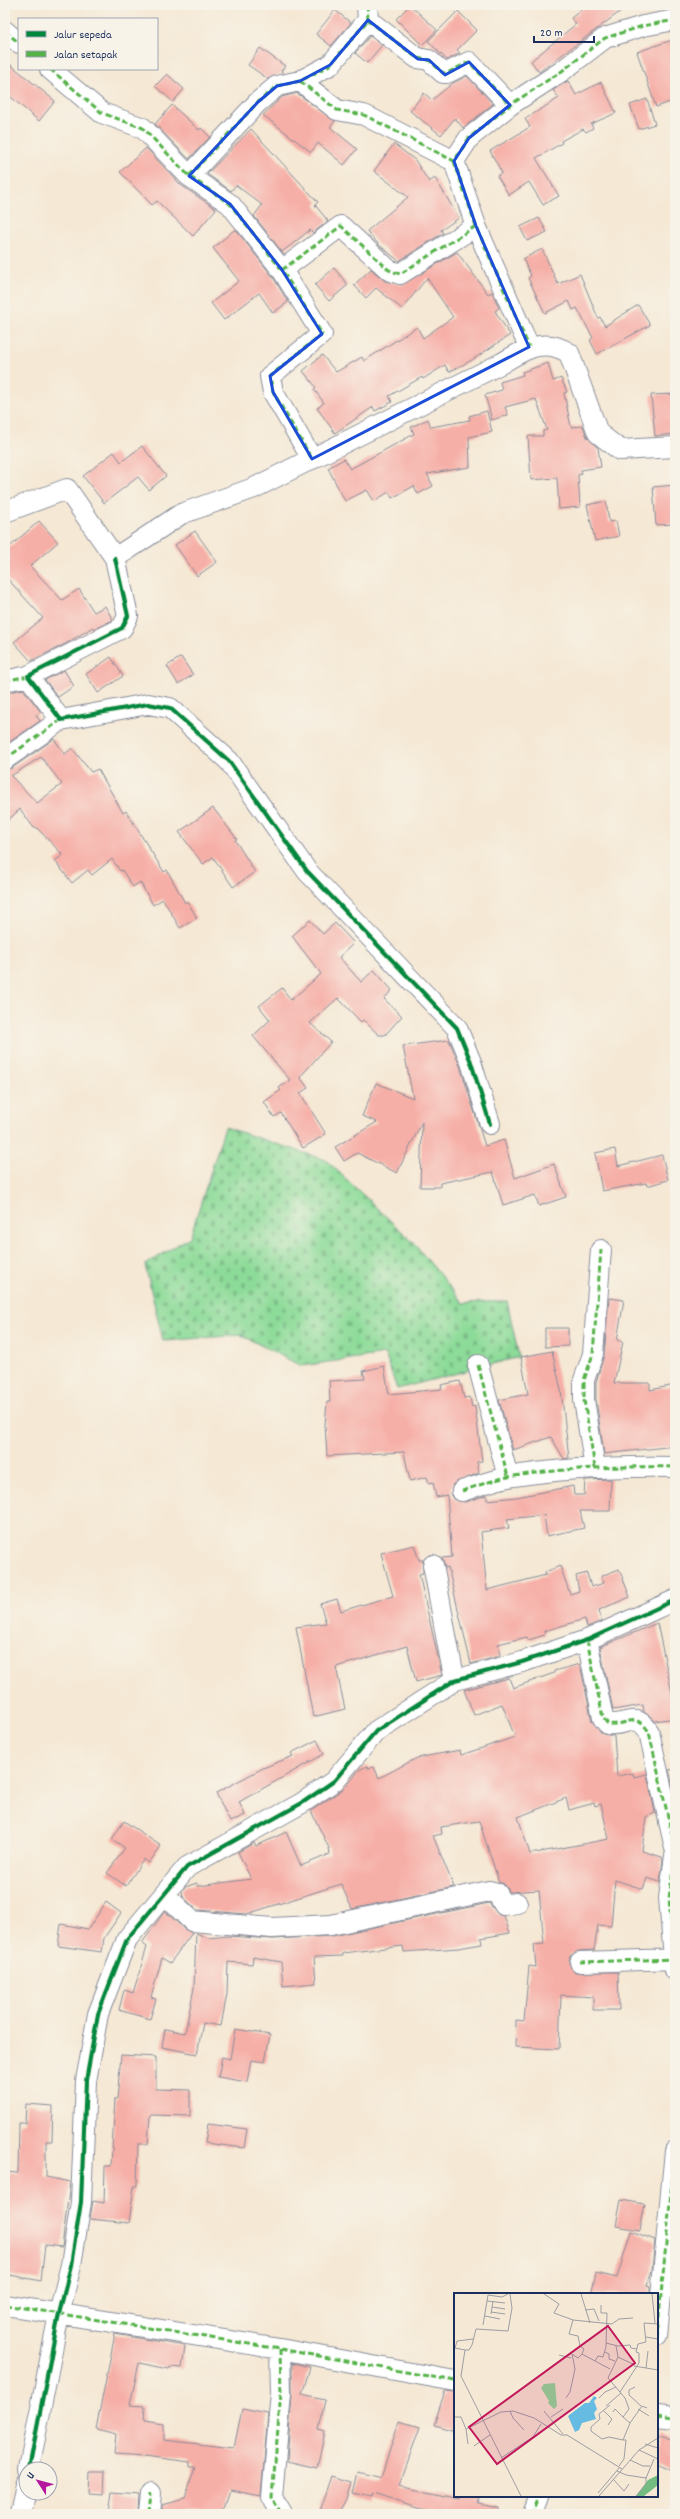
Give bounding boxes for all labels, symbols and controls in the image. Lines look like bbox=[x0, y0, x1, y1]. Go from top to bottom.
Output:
legend bbox=[18, 18, 158, 70]
scale bar bbox=[534, 18, 594, 44]
text: 20 m bbox=[540, 25, 563, 42]
text: Jalur sepeda bbox=[54, 27, 112, 44]
text: Jalan setapak bbox=[54, 47, 117, 64]
inset map bbox=[454, 2293, 658, 2497]
north arrow bbox=[18, 2461, 58, 2501]
text: U bbox=[23, 2469, 40, 2483]

